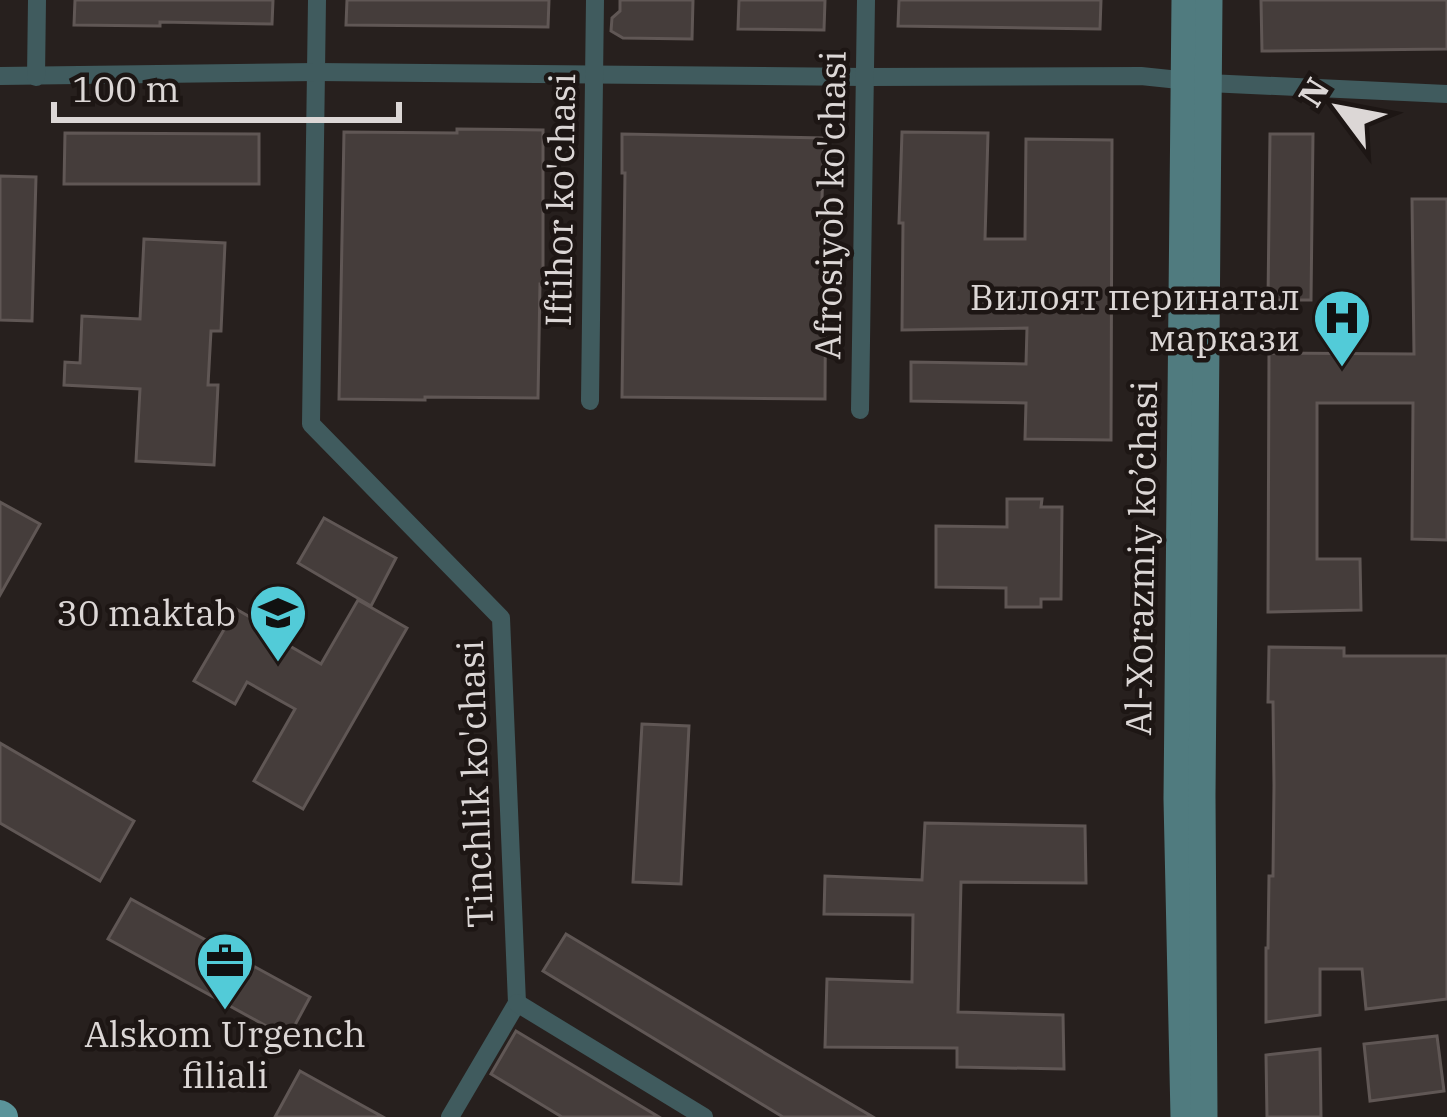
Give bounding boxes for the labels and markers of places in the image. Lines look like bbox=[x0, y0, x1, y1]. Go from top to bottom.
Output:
place label: Вилоят перинатал маркази bbox=[970, 273, 1300, 361]
hospital icon: Вилоят перинатал маркази bbox=[1311, 287, 1373, 369]
school or university icon: 30 maktab bbox=[247, 582, 309, 664]
place label: 30 maktab bbox=[56, 589, 236, 636]
office icon: Alskom Urgench filiali bbox=[194, 930, 256, 1012]
place label: Alskom Urgench filiali bbox=[84, 1010, 366, 1098]

